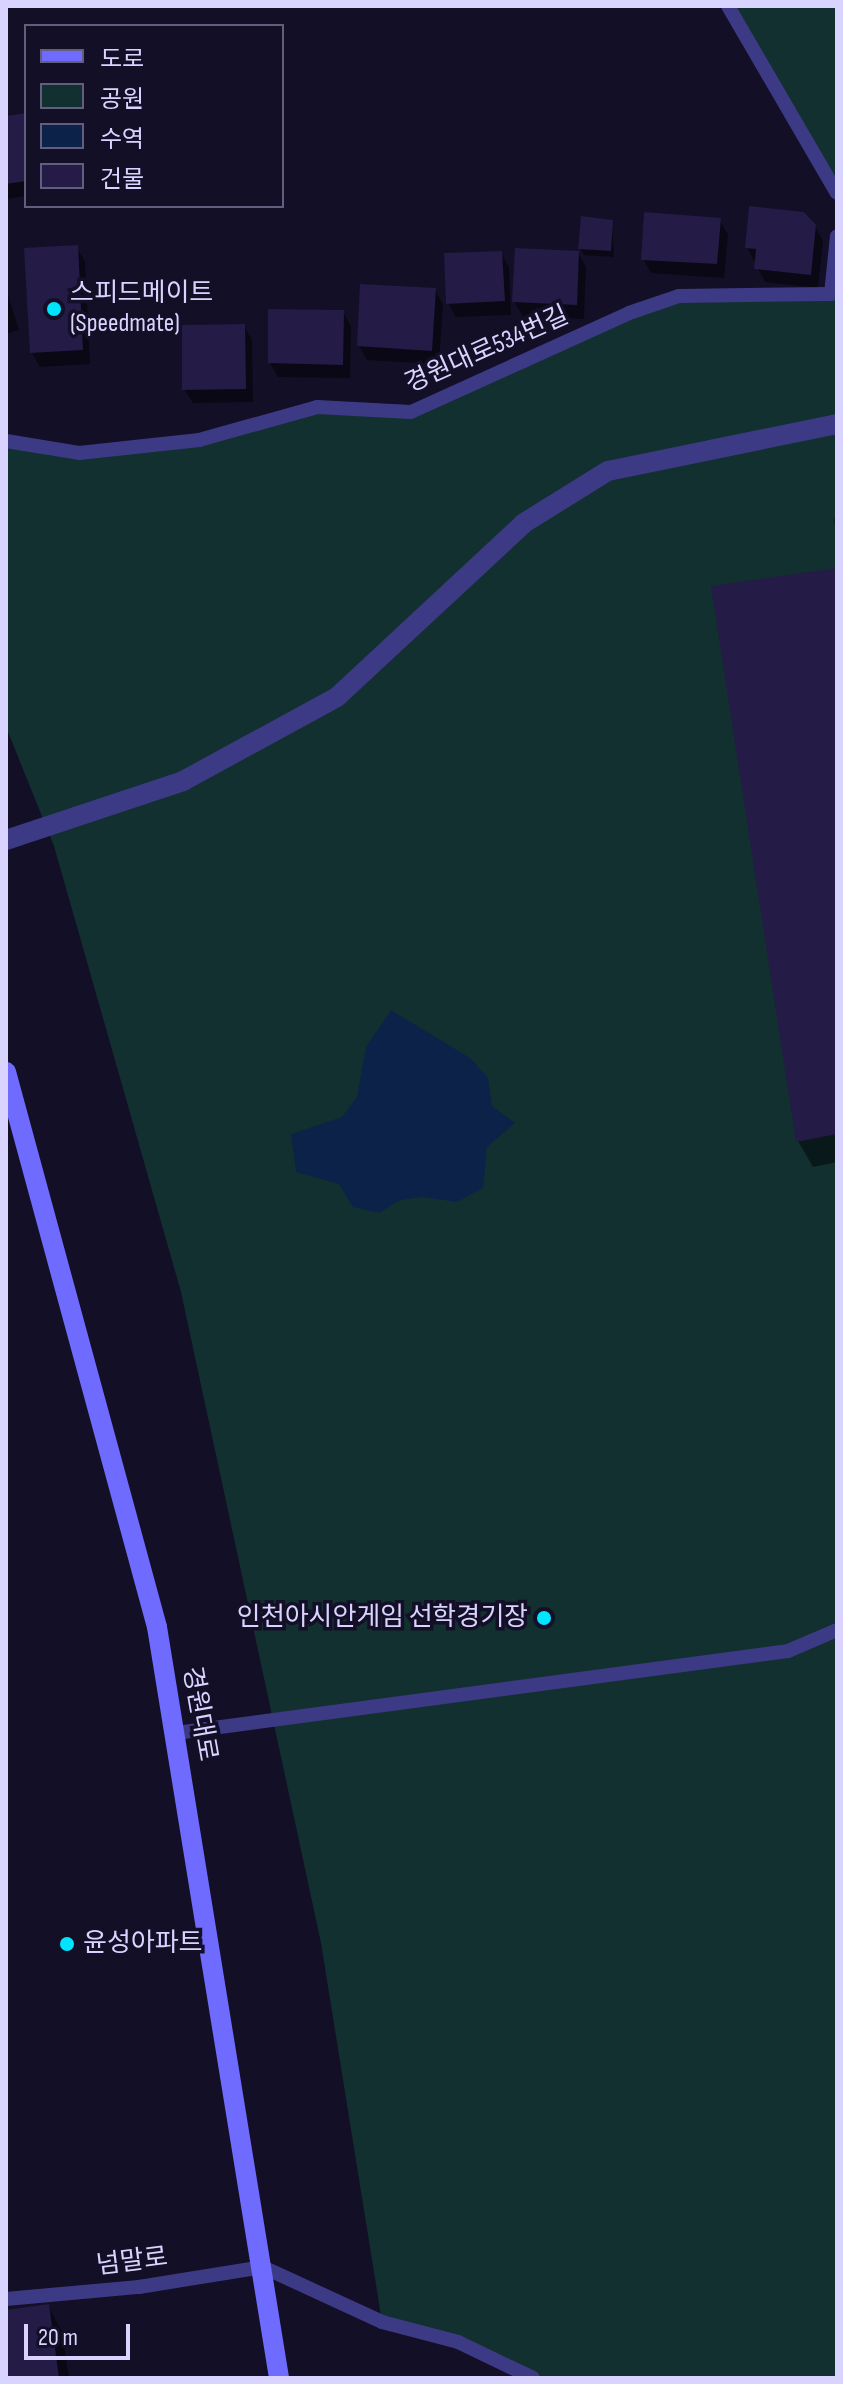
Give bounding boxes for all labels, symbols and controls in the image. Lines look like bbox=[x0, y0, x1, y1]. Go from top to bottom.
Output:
legend bbox=[24, 24, 284, 208]
text: 도로 bbox=[100, 45, 144, 74]
text: 공원 bbox=[100, 85, 144, 114]
text: 수역 bbox=[100, 125, 144, 154]
text: 건물 bbox=[100, 165, 144, 194]
place label: 스피드메이트 (Speedmate) bbox=[70, 278, 214, 340]
marker: 스피드메이트 (Speedmate) bbox=[45, 300, 63, 318]
street label: 경원대로534번길 bbox=[400, 300, 574, 400]
place label: 인천아시안게임 선학경기장 bbox=[237, 1602, 528, 1634]
marker: 인천아시안게임 선학경기장 bbox=[535, 1609, 553, 1627]
street label: 경원대로 bbox=[175, 1664, 223, 1764]
place label: 윤성아파트 bbox=[83, 1928, 203, 1960]
marker: 윤성아파트 bbox=[58, 1935, 76, 1953]
street label: 넘말로 bbox=[94, 2242, 170, 2282]
scale bar bbox=[28, 2308, 134, 2358]
text: 20 m bbox=[38, 2323, 78, 2352]

